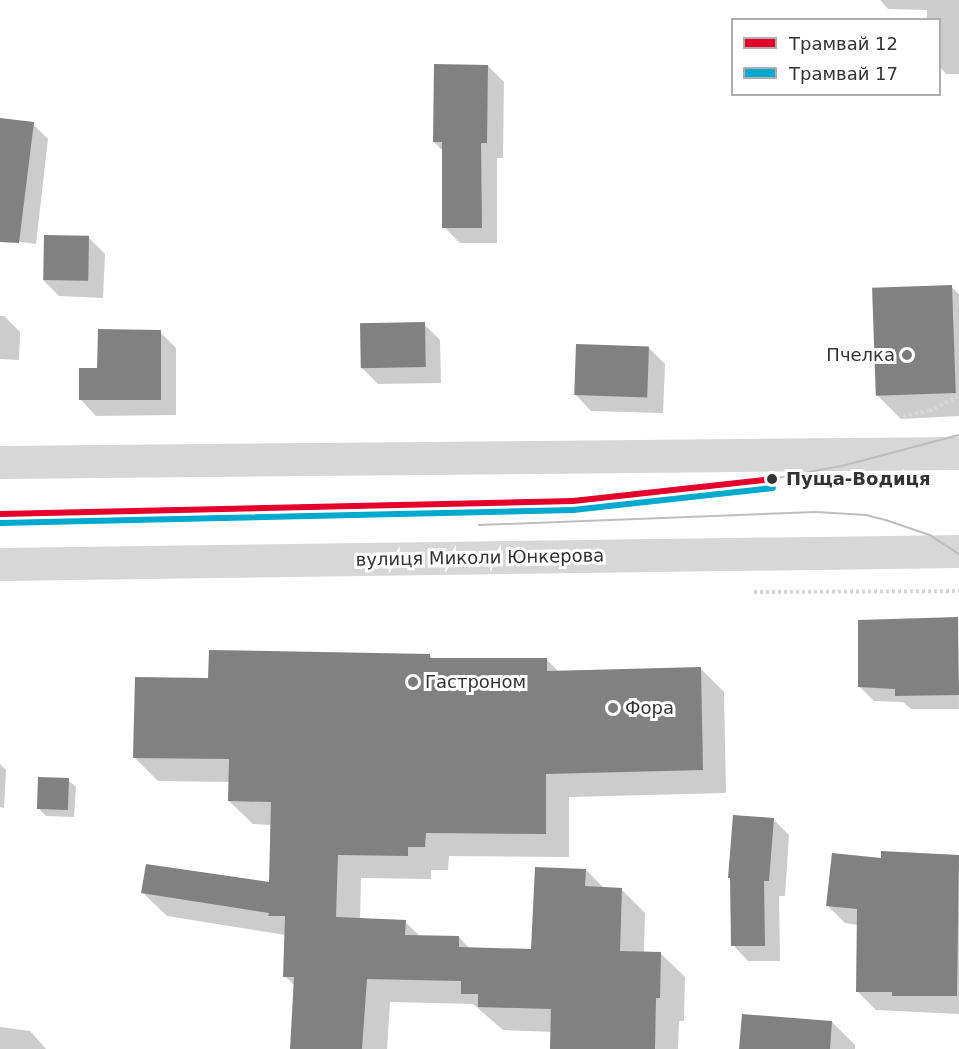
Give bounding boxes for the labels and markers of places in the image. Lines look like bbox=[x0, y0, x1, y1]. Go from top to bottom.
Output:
place label: Пчелка bbox=[826, 344, 895, 366]
marker: Пчелка bbox=[900, 348, 914, 362]
place label: Пуща-Водиця bbox=[786, 468, 930, 490]
marker: Пуща-Водиця bbox=[763, 470, 781, 488]
place label: Гастроном bbox=[425, 671, 526, 693]
marker: Гастроном bbox=[406, 675, 420, 689]
place label: Фора bbox=[625, 697, 674, 719]
marker: Фора bbox=[606, 701, 620, 715]

